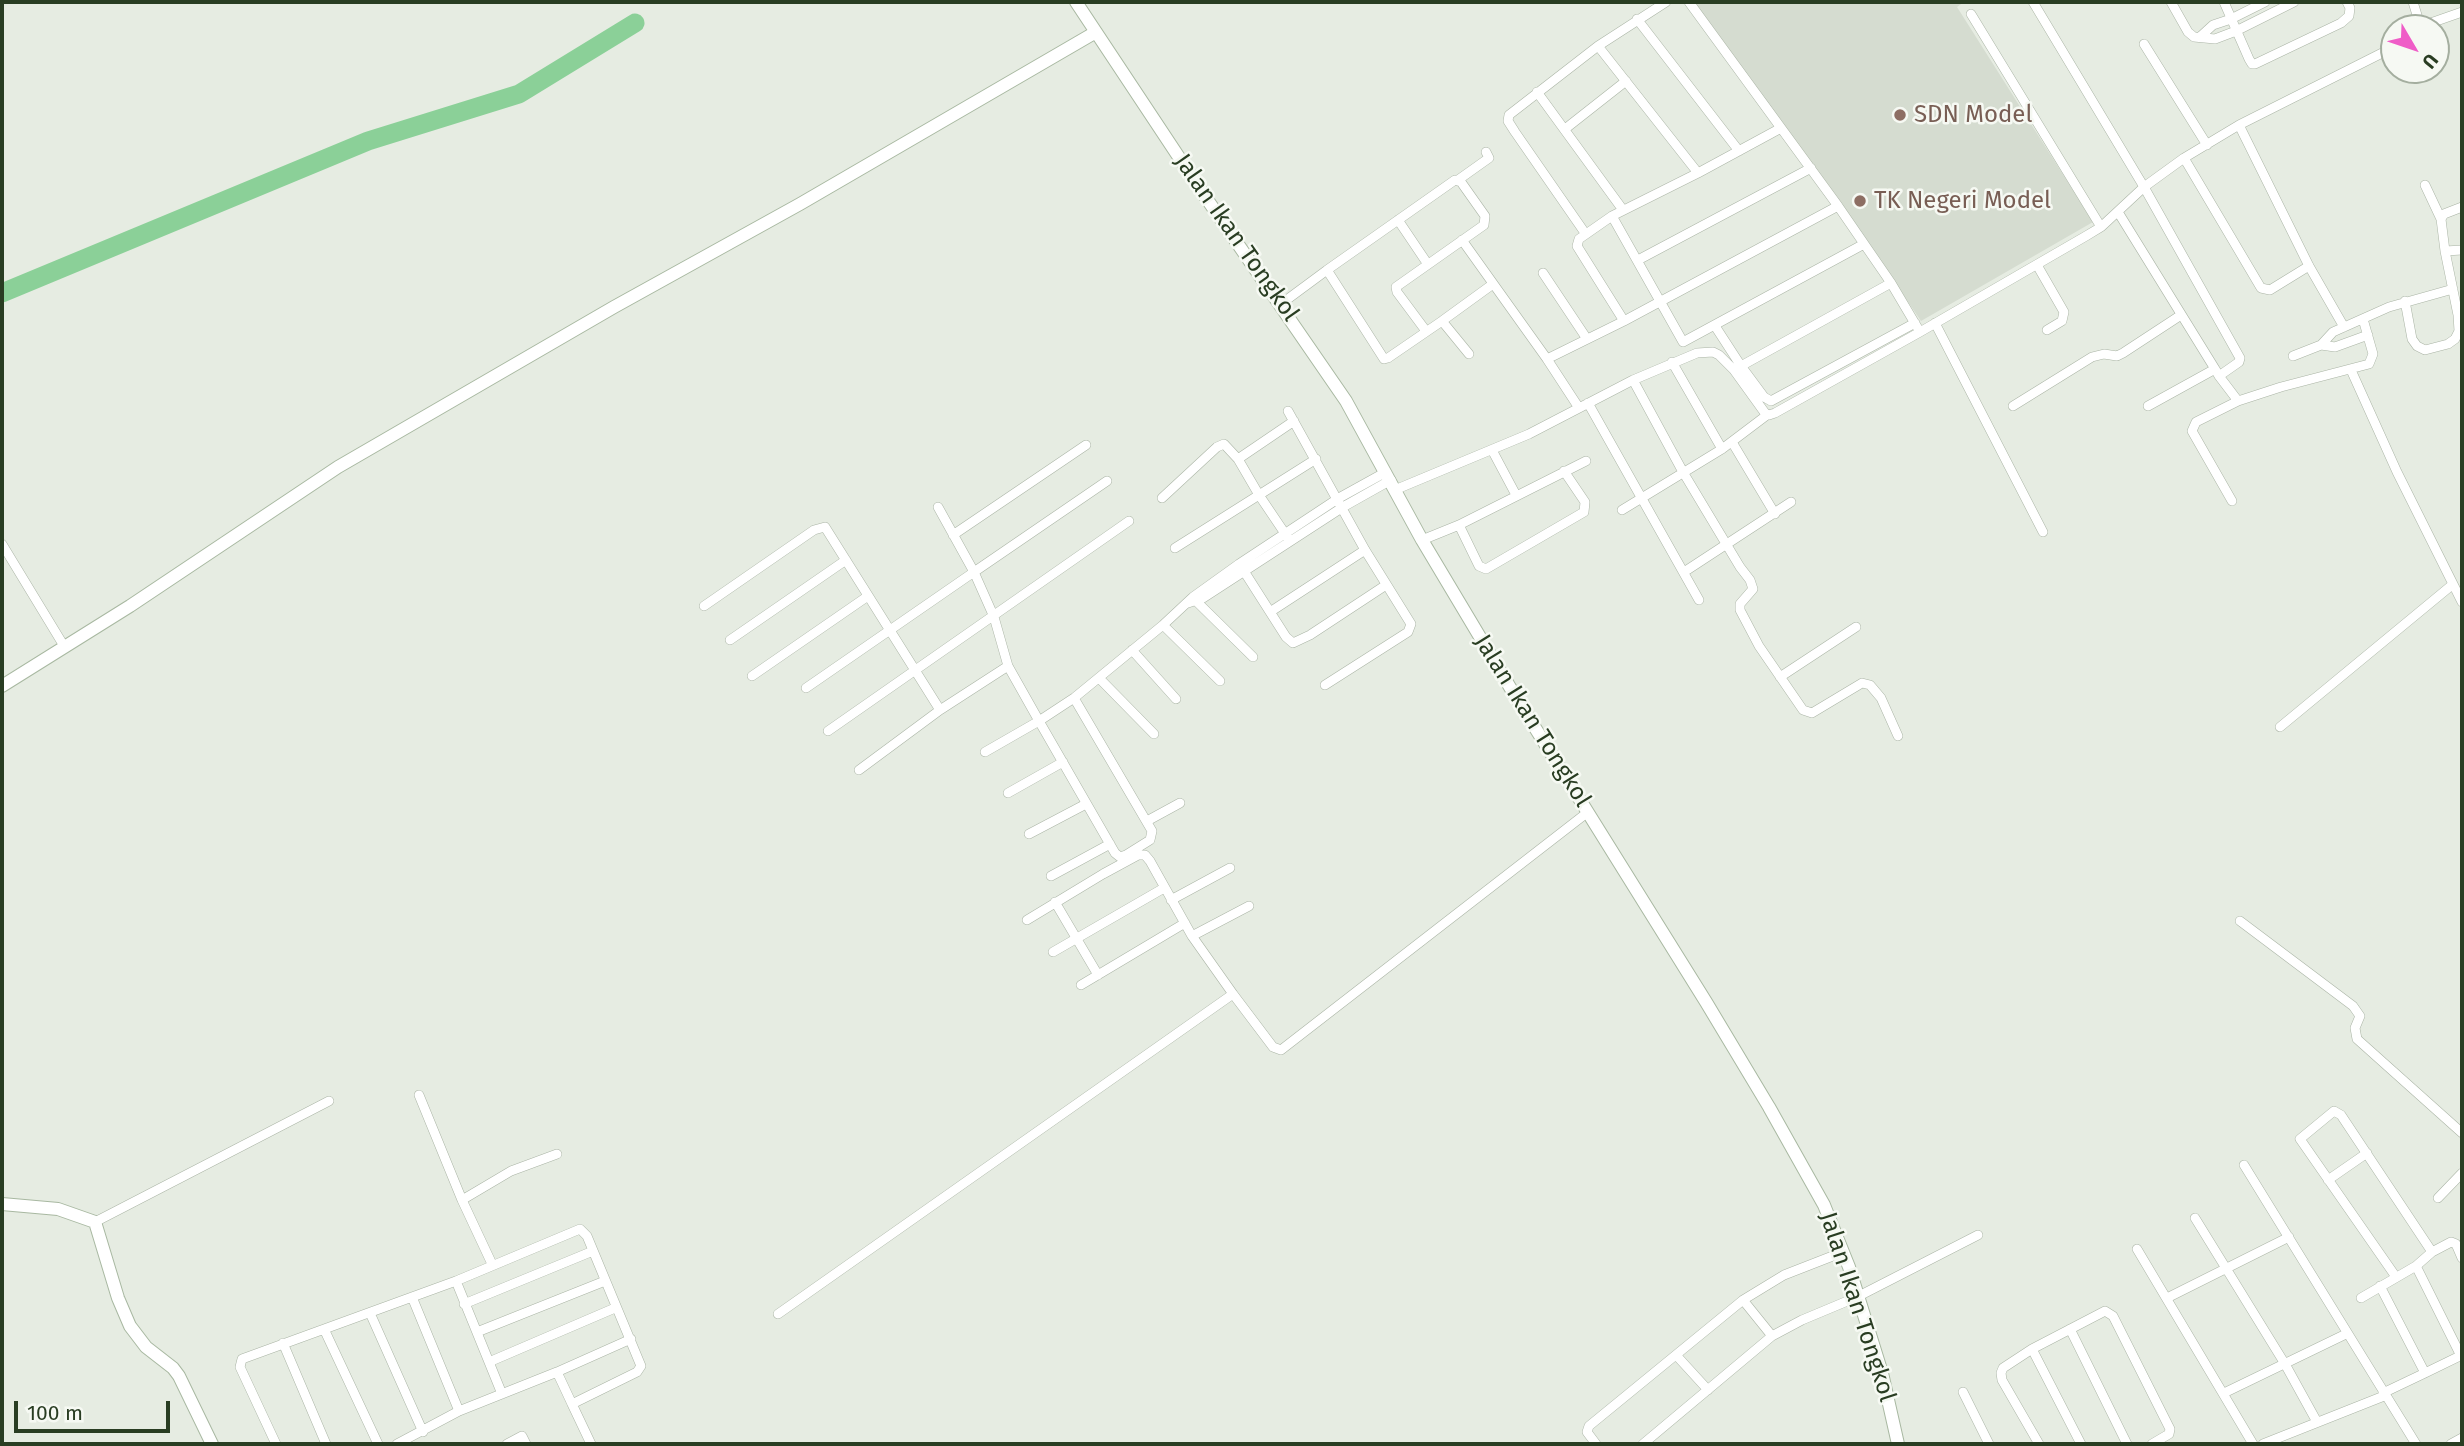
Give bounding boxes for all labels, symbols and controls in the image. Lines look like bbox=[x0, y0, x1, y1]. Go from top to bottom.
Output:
north arrow bbox=[2380, 14, 2450, 84]
text: U bbox=[2417, 49, 2443, 73]
place label: SDN Model bbox=[1914, 101, 2032, 129]
marker: SDN Model bbox=[1892, 107, 1908, 123]
street label: Jalan Ikan Tongkol bbox=[1167, 149, 1305, 327]
place label: TK Negeri Model bbox=[1874, 187, 2051, 215]
marker: TK Negeri Model bbox=[1852, 193, 1868, 209]
street label: Jalan Ikan Tongkol bbox=[1467, 630, 1597, 812]
street label: Jalan Ikan Tongkol bbox=[1813, 1208, 1901, 1406]
scale bar bbox=[18, 1386, 173, 1430]
text: 100 m bbox=[27, 1400, 83, 1426]

